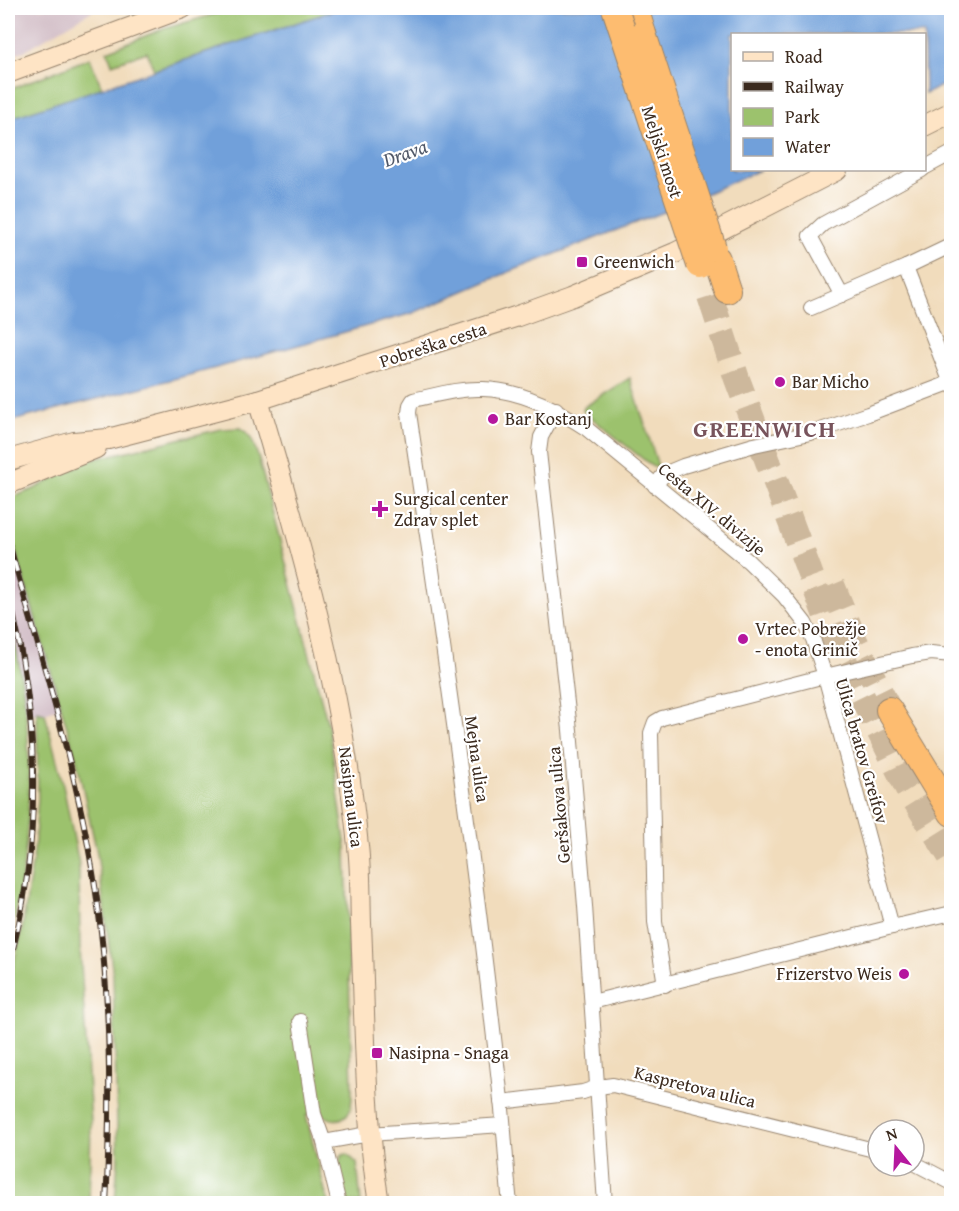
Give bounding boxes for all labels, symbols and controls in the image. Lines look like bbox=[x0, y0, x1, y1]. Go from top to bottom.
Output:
legend bbox=[731, 33, 926, 171]
text: Road bbox=[785, 43, 823, 70]
text: Railway bbox=[785, 73, 844, 100]
street label: Meljski most bbox=[635, 102, 690, 202]
text: Park bbox=[785, 103, 821, 130]
water label: Drava bbox=[378, 131, 432, 174]
text: Water bbox=[785, 133, 831, 160]
place label: Greenwich bbox=[594, 248, 674, 275]
marker: Greenwich bbox=[575, 255, 589, 269]
street label: Pobreška cesta bbox=[376, 314, 490, 375]
place label: Bar Micho bbox=[792, 368, 869, 395]
marker: Bar Micho bbox=[773, 375, 787, 389]
place label: Bar Kostanj bbox=[505, 405, 592, 432]
district label: GREENWICH bbox=[693, 411, 837, 446]
marker: Bar Kostanj bbox=[486, 412, 500, 426]
street label: Cesta XIV. divizije bbox=[652, 455, 772, 562]
place label: Surgical center Zdrav splet bbox=[394, 485, 509, 533]
marker: Surgical center Zdrav splet bbox=[371, 500, 389, 518]
place label: Vrtec Pobrežje - enota Grinič bbox=[755, 615, 866, 663]
marker: Vrtec Pobrežje - enota Grinič bbox=[736, 632, 750, 646]
street label: Ulica bratov Greifov bbox=[829, 675, 896, 827]
street label: Mejna ulica bbox=[458, 714, 497, 804]
street label: Nasipna ulica bbox=[332, 745, 371, 849]
street label: Geršakova ulica bbox=[540, 745, 577, 865]
place label: Frizerstvo Weis bbox=[777, 960, 892, 987]
marker: Frizerstvo Weis bbox=[897, 967, 911, 981]
place label: Nasipna - Snaga bbox=[389, 1039, 509, 1066]
marker: Nasipna - Snaga bbox=[370, 1046, 384, 1060]
street label: Kaspretova ulica bbox=[632, 1058, 759, 1115]
north arrow bbox=[866, 1118, 926, 1178]
text: N bbox=[883, 1121, 900, 1147]

